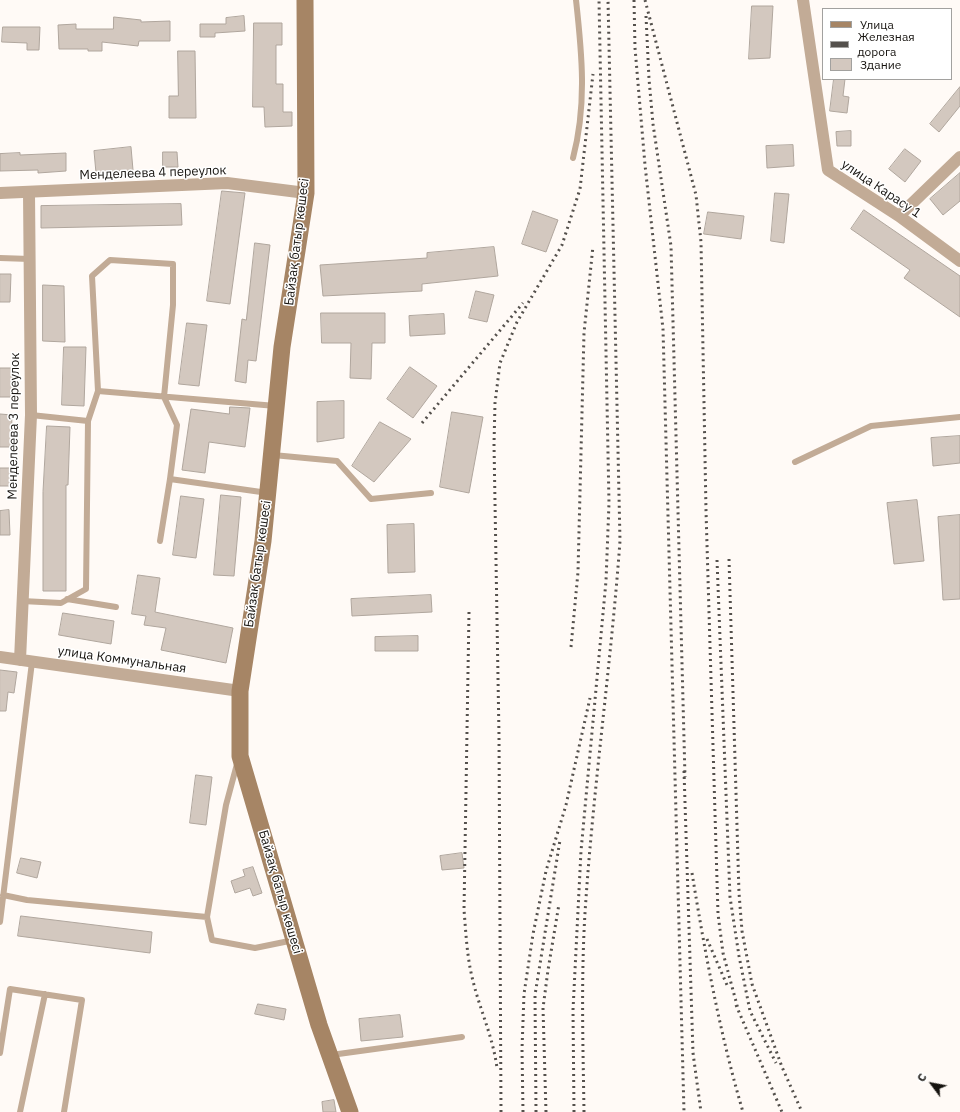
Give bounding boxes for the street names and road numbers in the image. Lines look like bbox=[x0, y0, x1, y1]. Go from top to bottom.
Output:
street label: улица Карасу 1 bbox=[838, 157, 924, 221]
street label: Менделеева 4 переулок bbox=[79, 163, 227, 183]
street label: Байзақ батыр көшесі bbox=[281, 177, 313, 307]
street label: Менделеева 3 переулок bbox=[5, 352, 23, 500]
street label: Байзақ батыр көшесі bbox=[241, 499, 275, 629]
street label: улица Коммунальная bbox=[57, 643, 187, 677]
street label: Байзақ батыр көшесі bbox=[255, 828, 305, 956]

